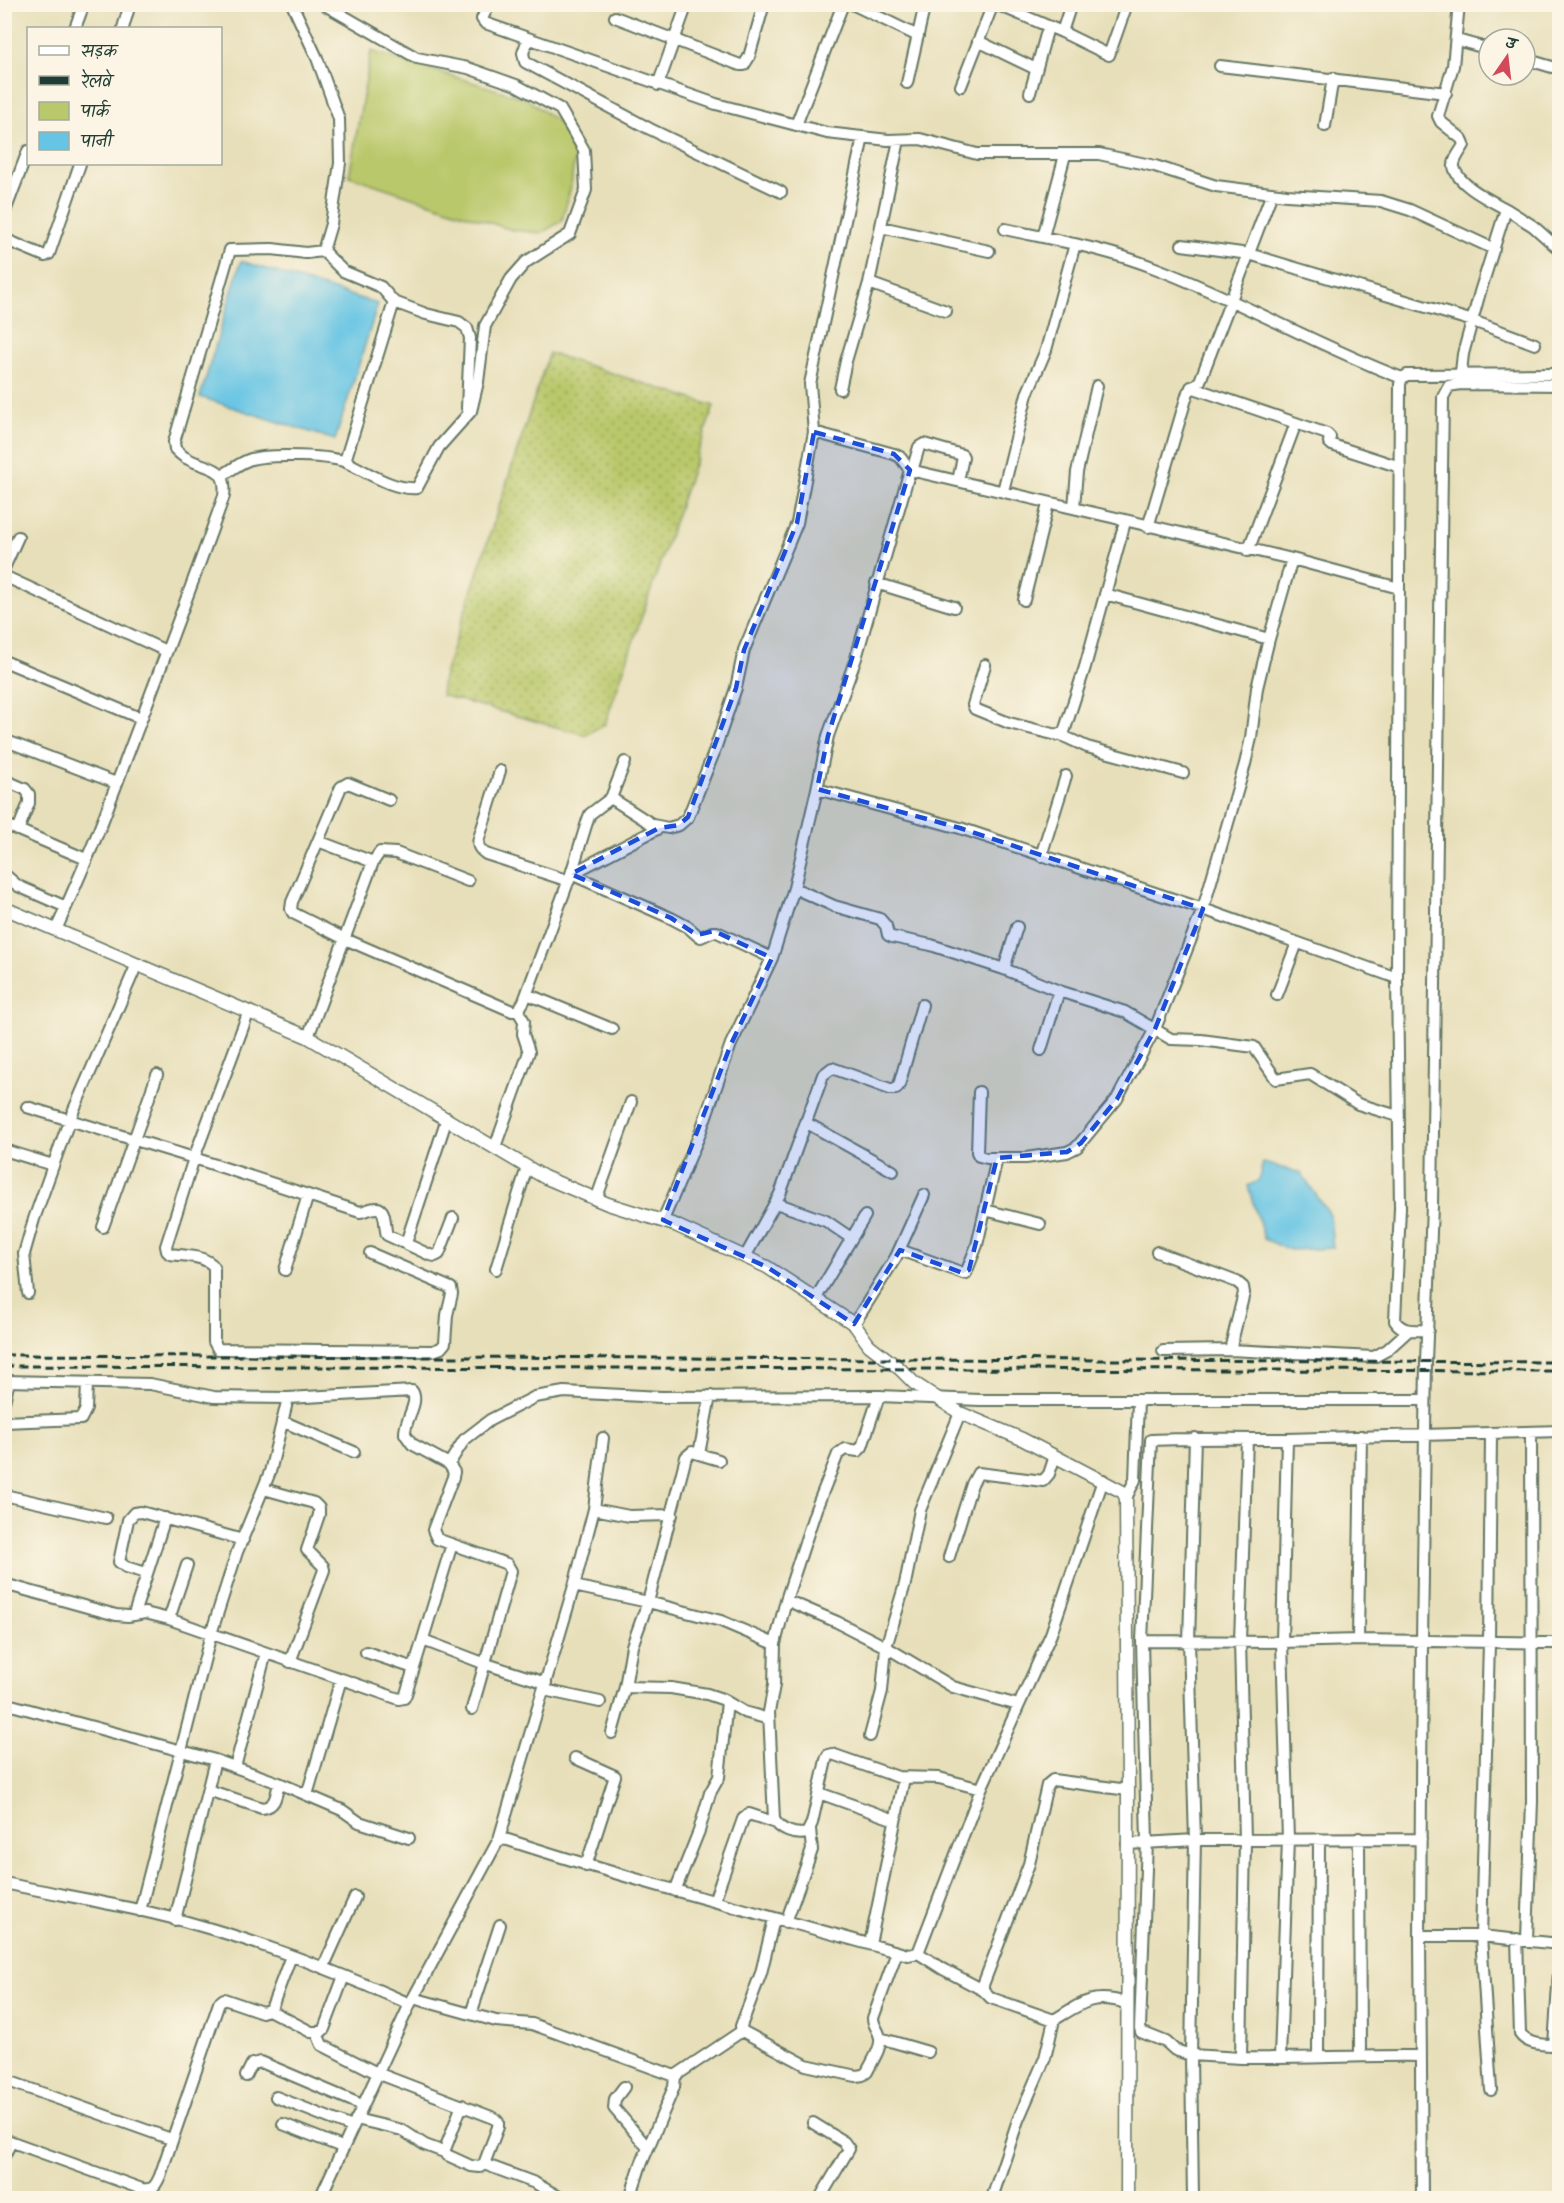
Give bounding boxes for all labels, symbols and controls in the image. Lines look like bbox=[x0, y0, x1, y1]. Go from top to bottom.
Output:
legend bbox=[27, 27, 222, 165]
north arrow bbox=[1477, 27, 1537, 87]
text: उ bbox=[1502, 31, 1521, 58]
text: सड़क bbox=[81, 38, 119, 67]
text: रेलवे bbox=[81, 68, 115, 97]
text: पार्क bbox=[80, 98, 112, 127]
text: पानी bbox=[80, 128, 115, 157]

